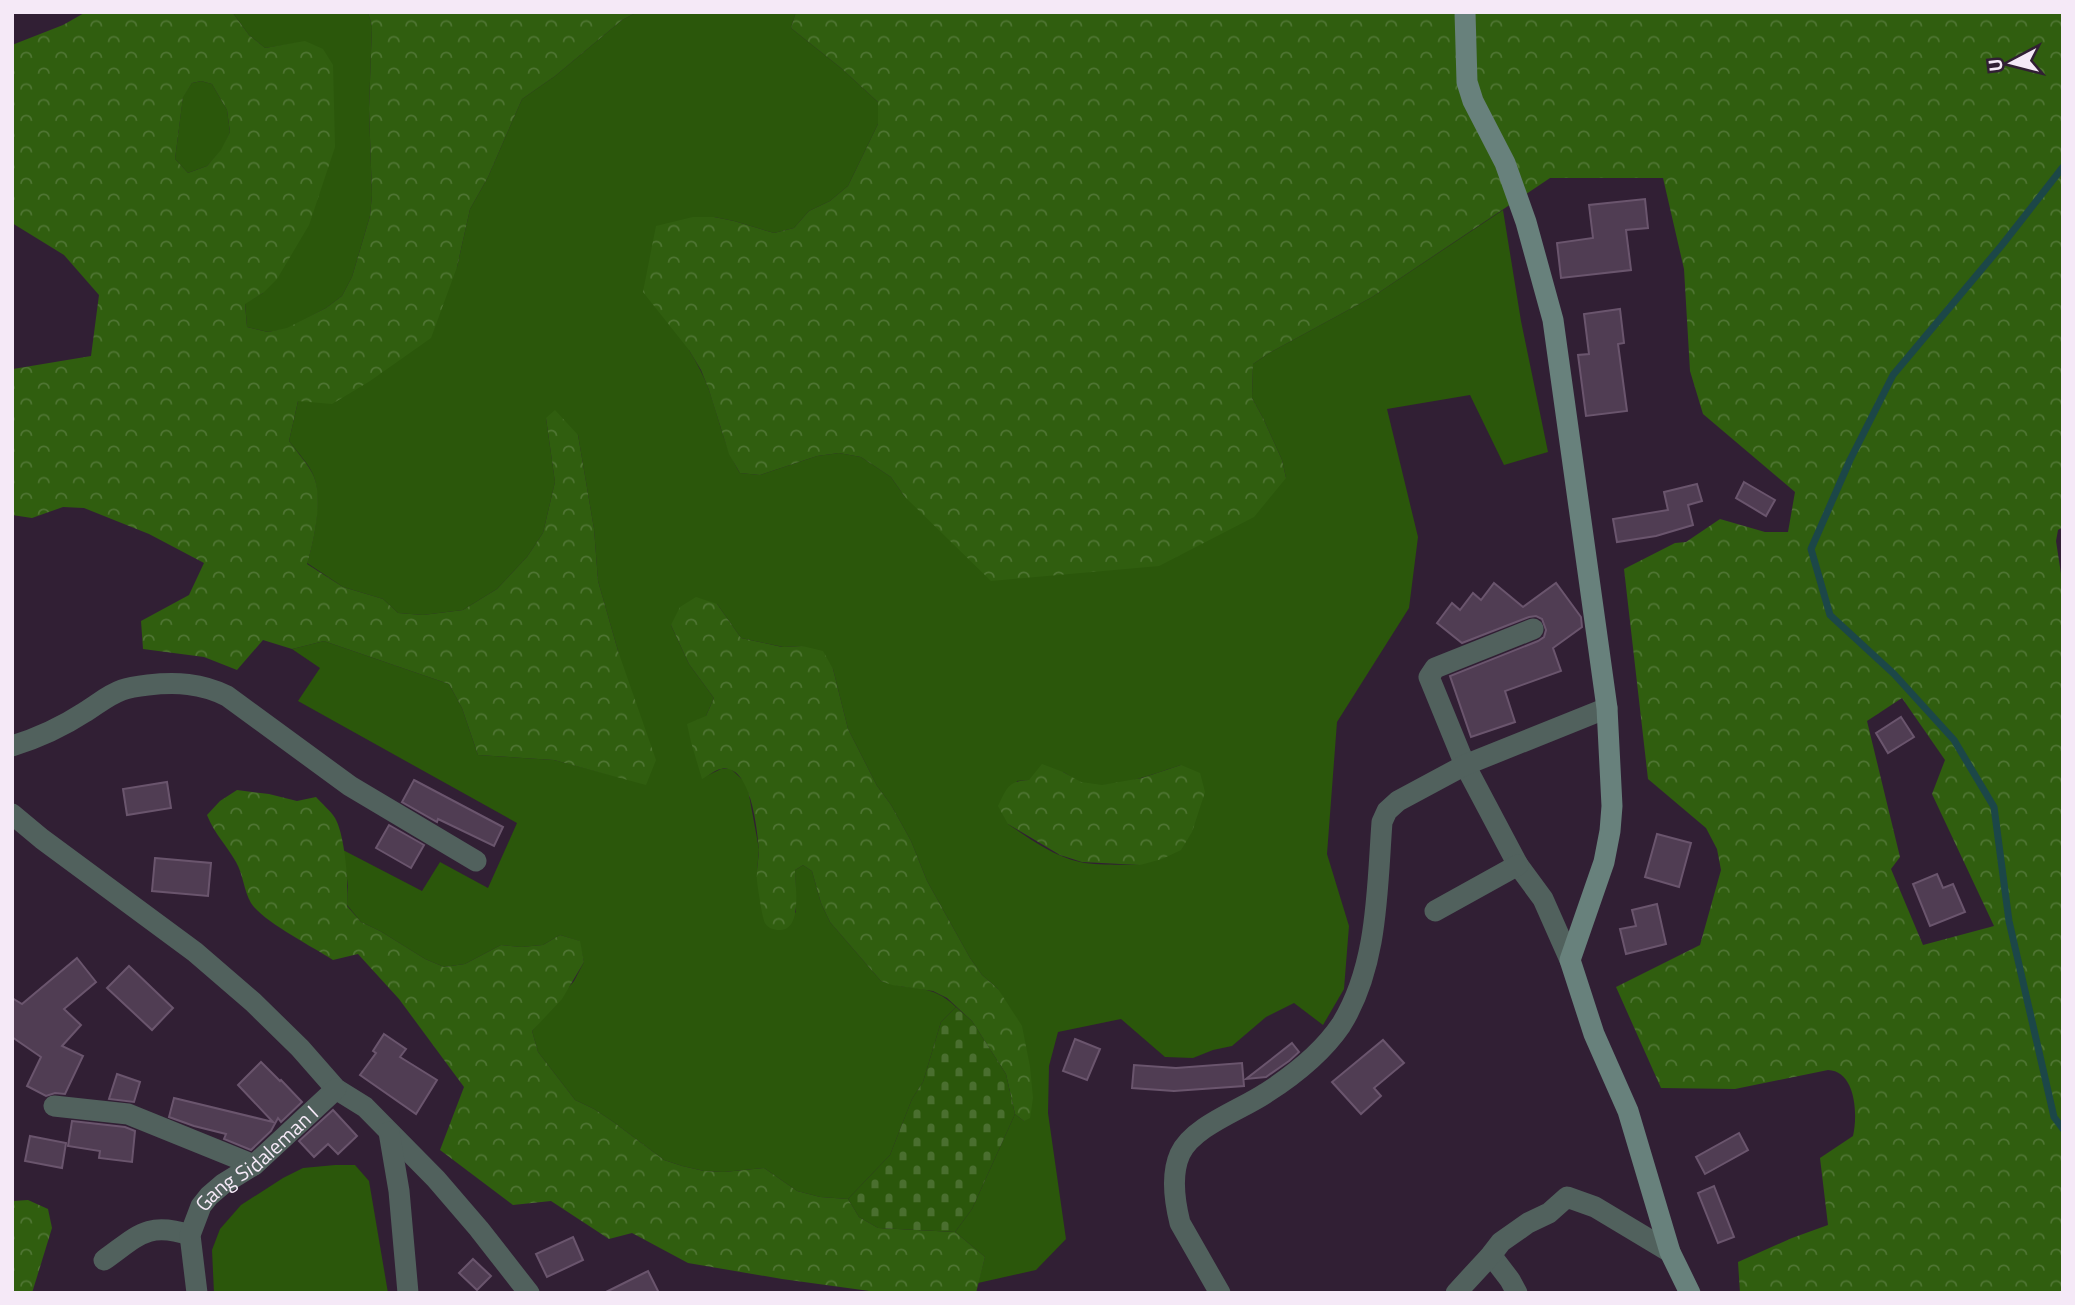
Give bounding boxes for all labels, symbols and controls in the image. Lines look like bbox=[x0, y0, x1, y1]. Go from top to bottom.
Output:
north arrow bbox=[1977, 28, 2047, 98]
text: U bbox=[1979, 57, 2010, 73]
street label: Gang Sidaleman I bbox=[187, 1097, 325, 1218]

